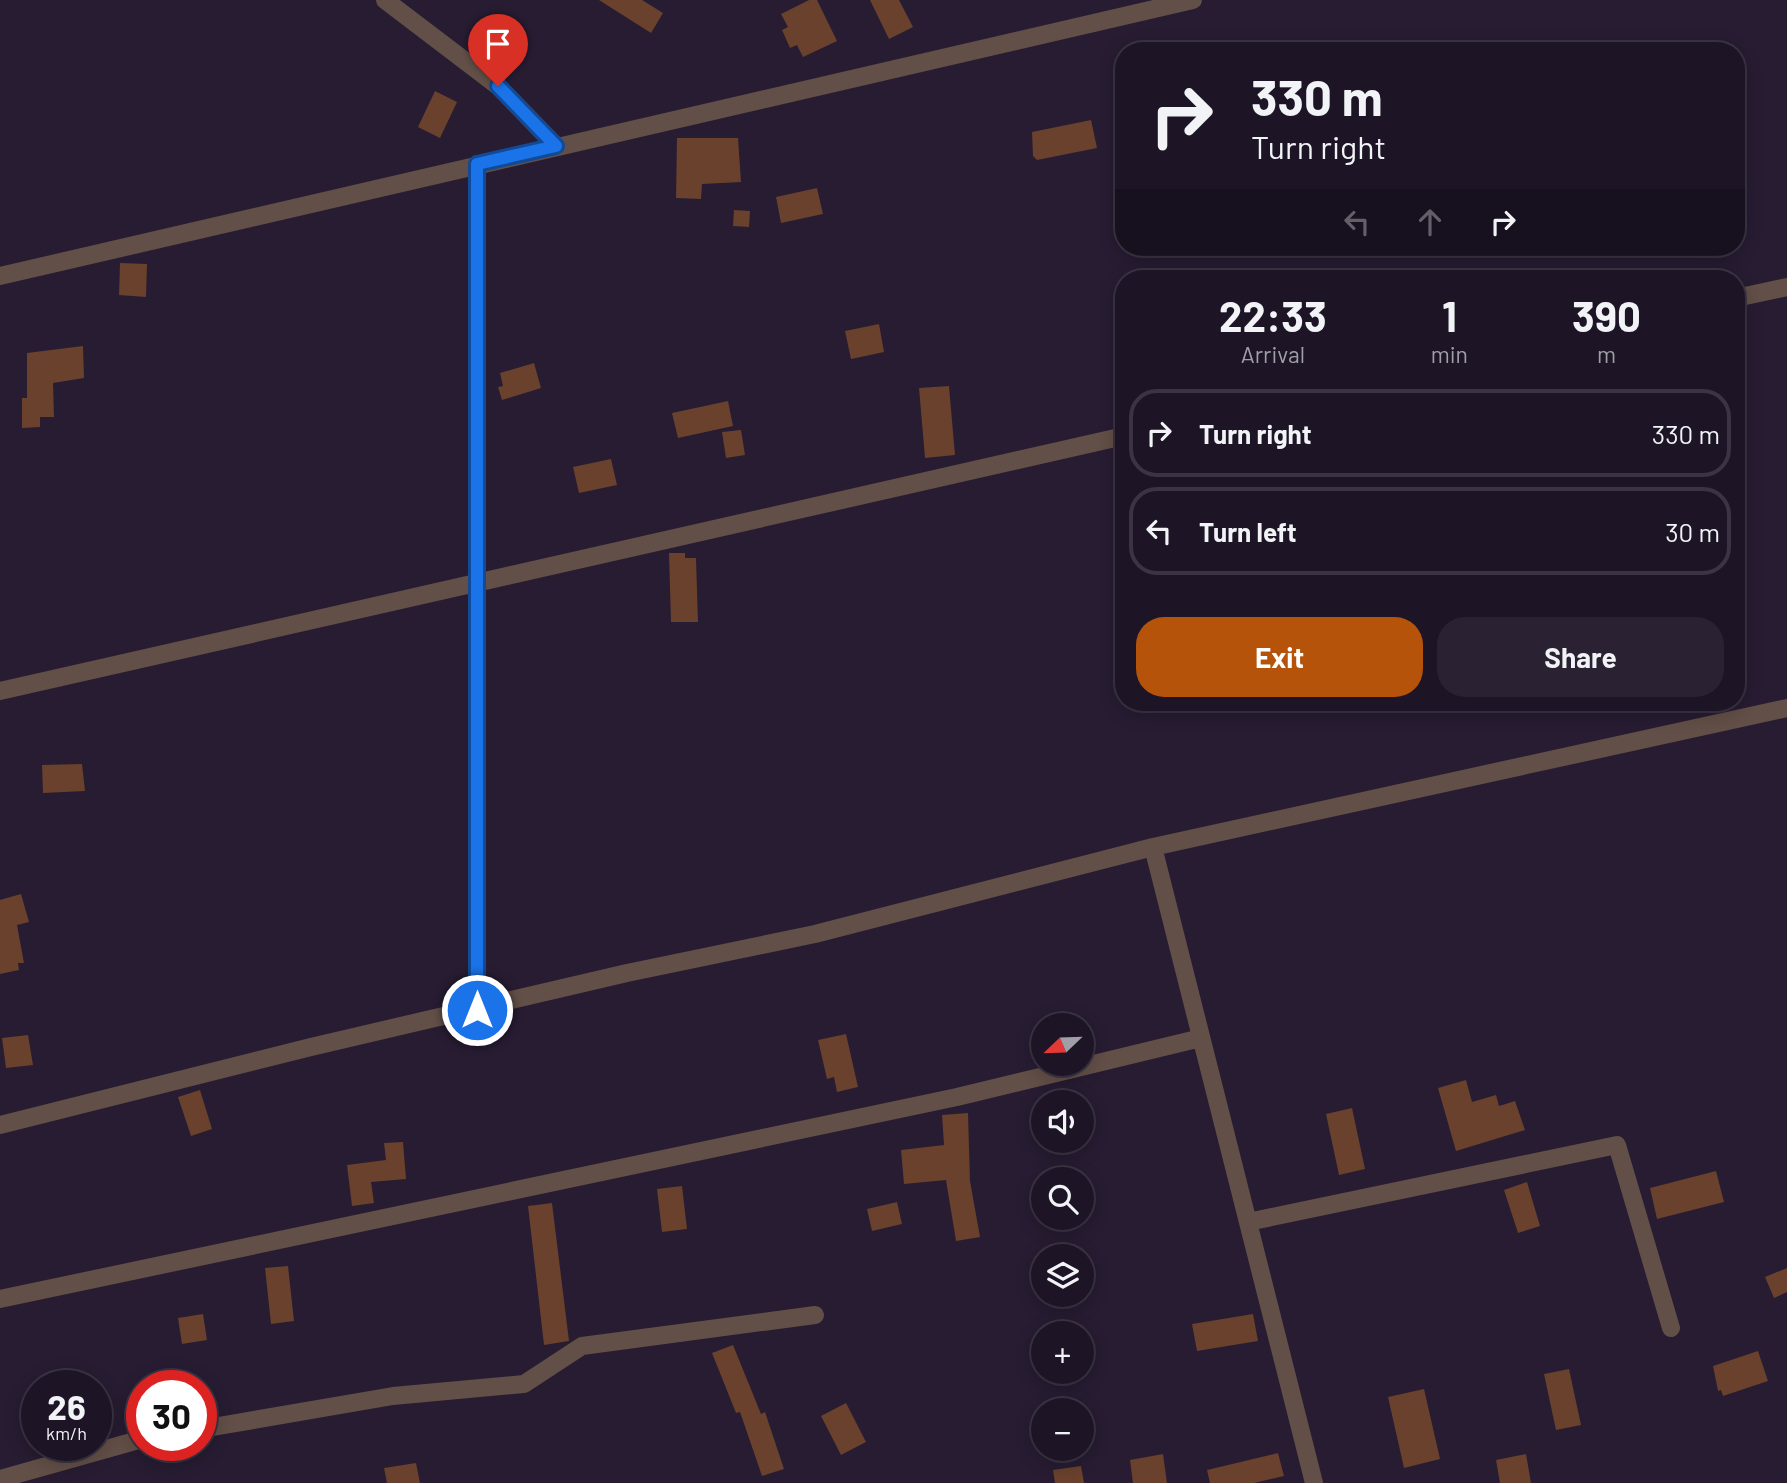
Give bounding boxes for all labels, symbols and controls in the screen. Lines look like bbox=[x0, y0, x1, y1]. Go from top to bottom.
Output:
pin bbox=[468, 14, 528, 86]
icon: arrive bbox=[479, 25, 517, 63]
text: 330 m bbox=[1251, 67, 1383, 126]
icon: right bbox=[1136, 70, 1227, 161]
text: Turn right bbox=[1251, 127, 1386, 165]
icon: left bbox=[1338, 203, 1376, 241]
icon: ahead bbox=[1411, 203, 1449, 241]
icon: right bbox=[1484, 203, 1522, 241]
text: 22:33 bbox=[1219, 290, 1327, 340]
text: 1 bbox=[1442, 290, 1457, 340]
text: 390 bbox=[1572, 290, 1641, 340]
text: Arrival bbox=[1241, 340, 1305, 368]
text: min bbox=[1431, 340, 1468, 368]
text: m bbox=[1597, 340, 1616, 368]
icon: right bbox=[1140, 414, 1178, 452]
text: Turn right bbox=[1199, 418, 1312, 449]
text: 330 m bbox=[1652, 418, 1720, 449]
icon: left bbox=[1140, 512, 1178, 550]
text: Turn left bbox=[1199, 516, 1297, 547]
text: 30 m bbox=[1665, 516, 1720, 547]
button: Exit bbox=[1136, 617, 1423, 697]
button: Share bbox=[1437, 617, 1724, 697]
position arrow bbox=[440, 973, 514, 1047]
north arrow bbox=[1031, 1013, 1094, 1076]
map controls bbox=[1031, 1013, 1094, 1461]
button: sound bbox=[1031, 1090, 1094, 1153]
button: search bbox=[1031, 1167, 1094, 1230]
button: layers bbox=[1031, 1244, 1094, 1307]
button: + bbox=[1031, 1321, 1094, 1384]
speed limit sign: 30 bbox=[126, 1370, 217, 1461]
text: 26 bbox=[47, 1385, 86, 1427]
button: − bbox=[1031, 1398, 1094, 1461]
text: km/h bbox=[46, 1422, 87, 1444]

